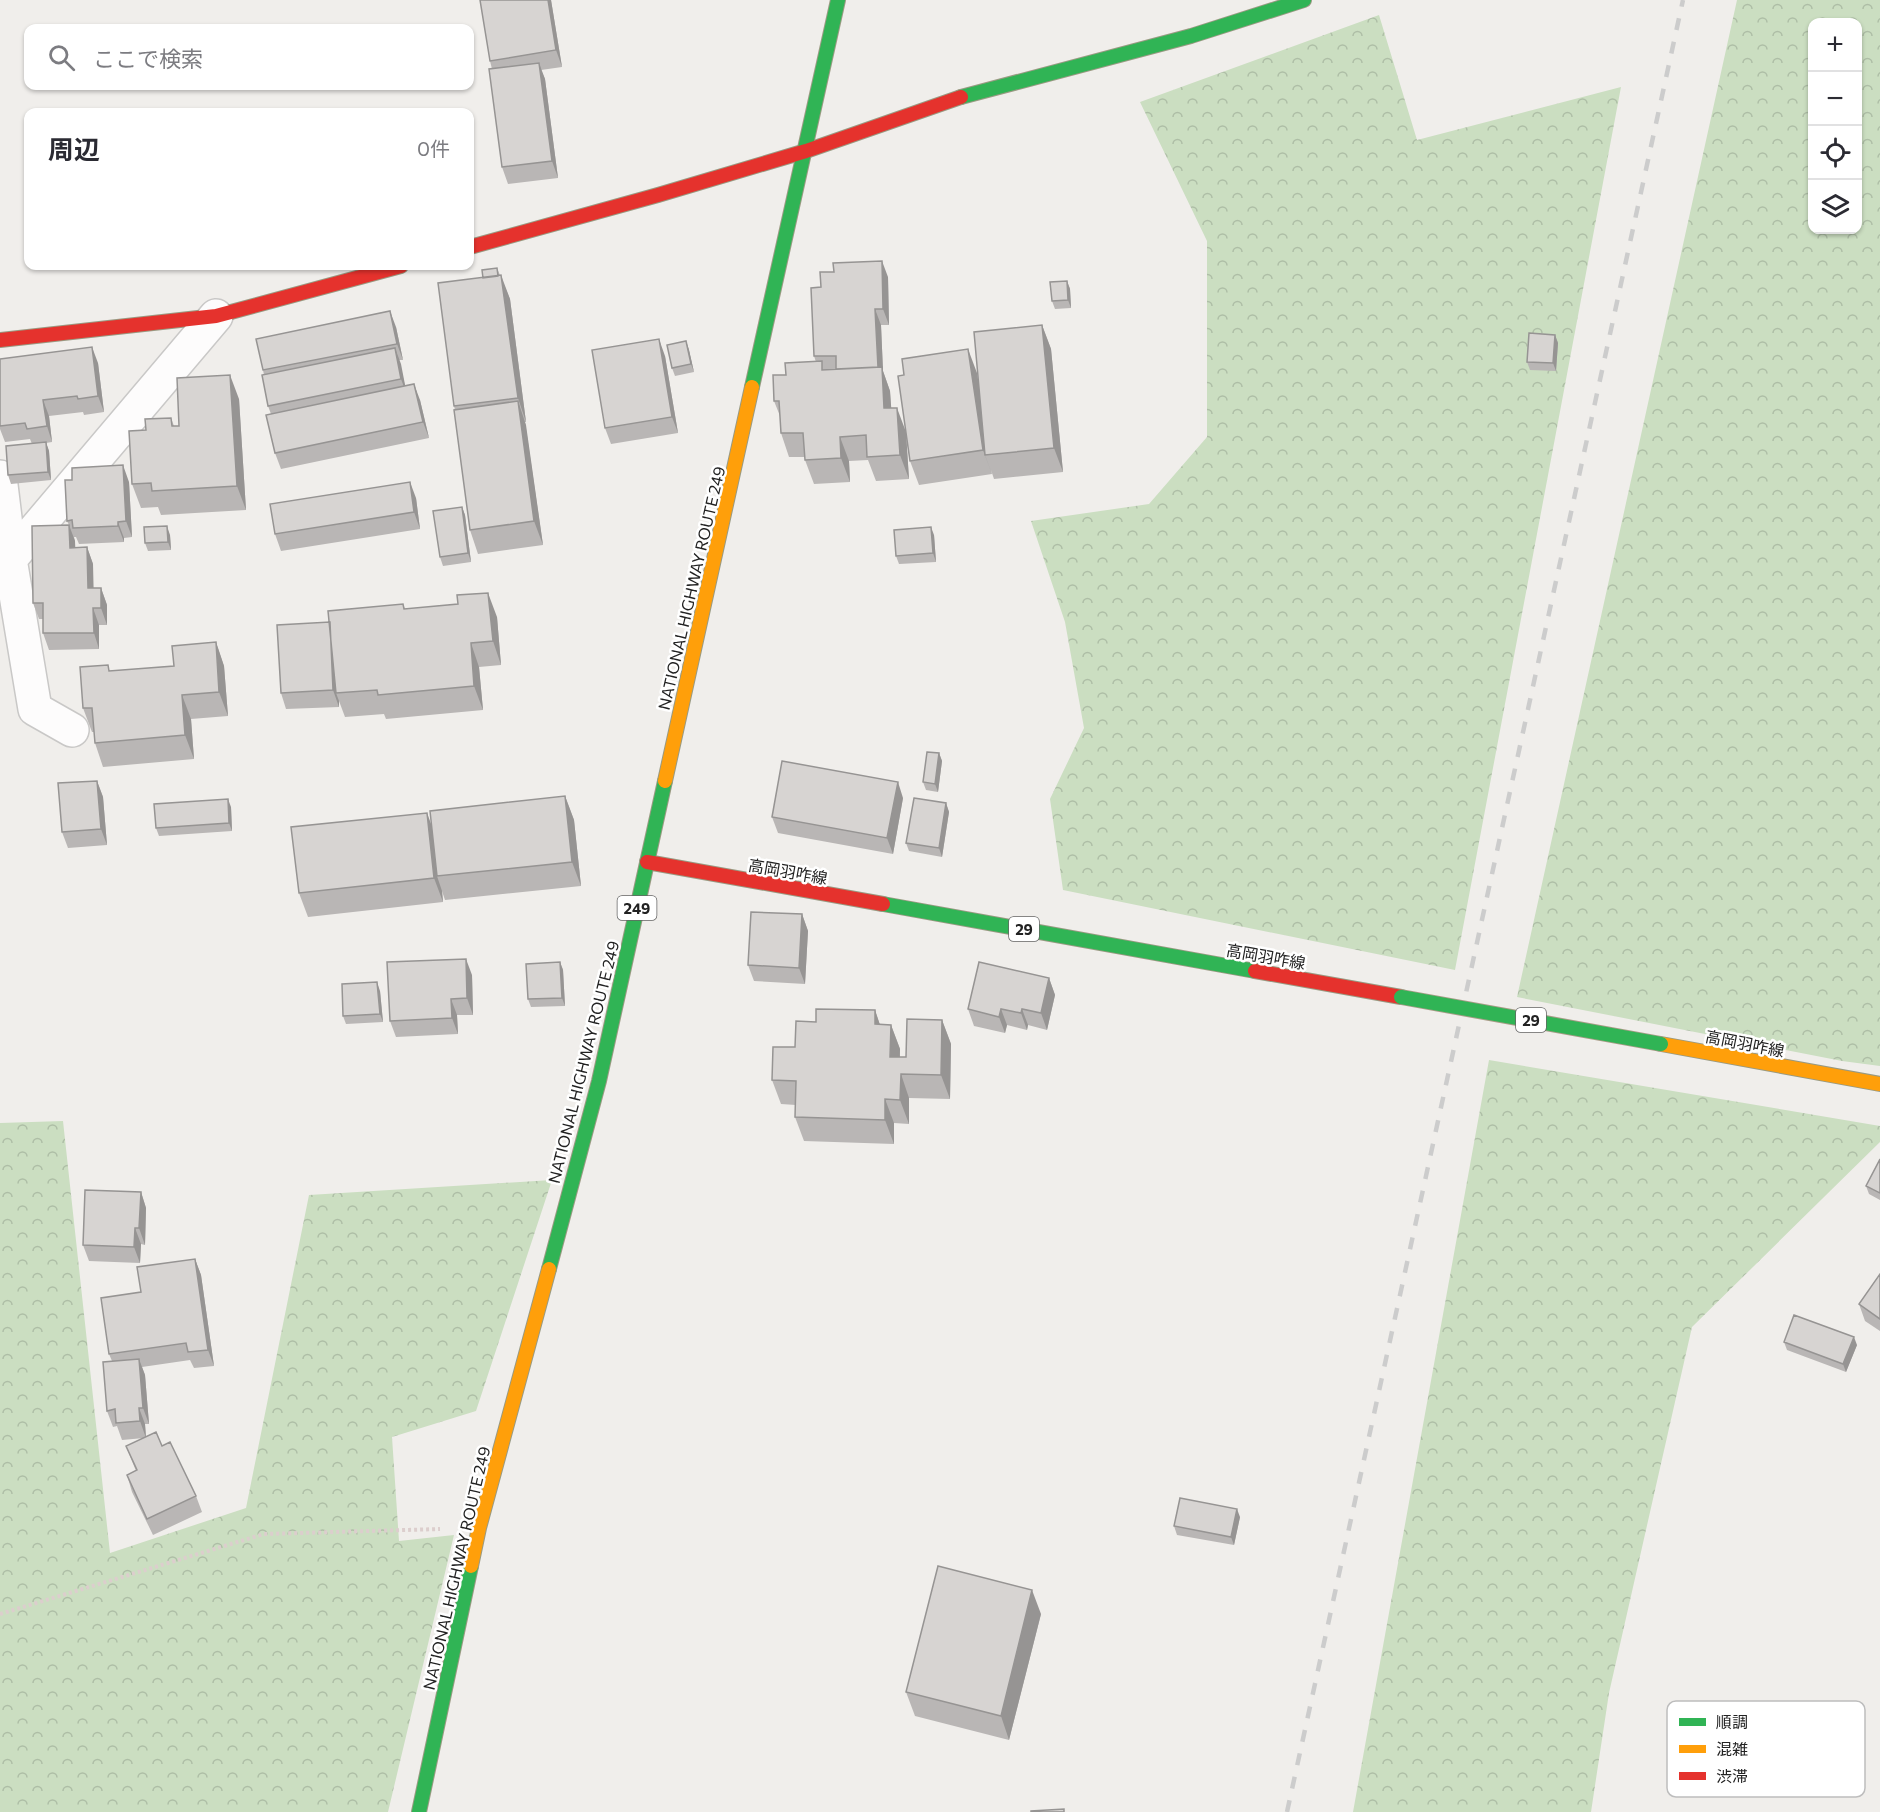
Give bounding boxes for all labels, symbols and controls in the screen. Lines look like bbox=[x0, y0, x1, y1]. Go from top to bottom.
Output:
map controls bbox=[1808, 18, 1862, 234]
button: + bbox=[1808, 18, 1862, 72]
search box bbox=[24, 24, 474, 90]
icon: search bbox=[45, 41, 78, 74]
text: ここで検索 bbox=[93, 45, 203, 72]
button: − bbox=[1808, 72, 1862, 126]
button: locate bbox=[1808, 126, 1862, 180]
text: 周辺 bbox=[48, 133, 100, 164]
text: 0件 bbox=[417, 136, 450, 160]
button: layers bbox=[1808, 180, 1862, 234]
street label: NATIONAL HIGHWAY ROUTE 249 bbox=[654, 464, 728, 712]
street label: 高岡羽咋線 bbox=[747, 855, 829, 887]
road number: 249 bbox=[618, 896, 656, 920]
road number: 29 bbox=[1009, 917, 1039, 941]
street label: NATIONAL HIGHWAY ROUTE 249 bbox=[544, 939, 622, 1185]
street label: 高岡羽咋線 bbox=[1225, 940, 1307, 972]
road number: 29 bbox=[1516, 1008, 1546, 1032]
street label: 高岡羽咋線 bbox=[1704, 1026, 1786, 1060]
street label: NATIONAL HIGHWAY ROUTE 249 bbox=[419, 1444, 493, 1692]
legend bbox=[1667, 1701, 1865, 1797]
text: 順調 bbox=[1716, 1712, 1748, 1731]
text: 混雑 bbox=[1716, 1739, 1748, 1758]
text: 渋滞 bbox=[1716, 1766, 1748, 1785]

